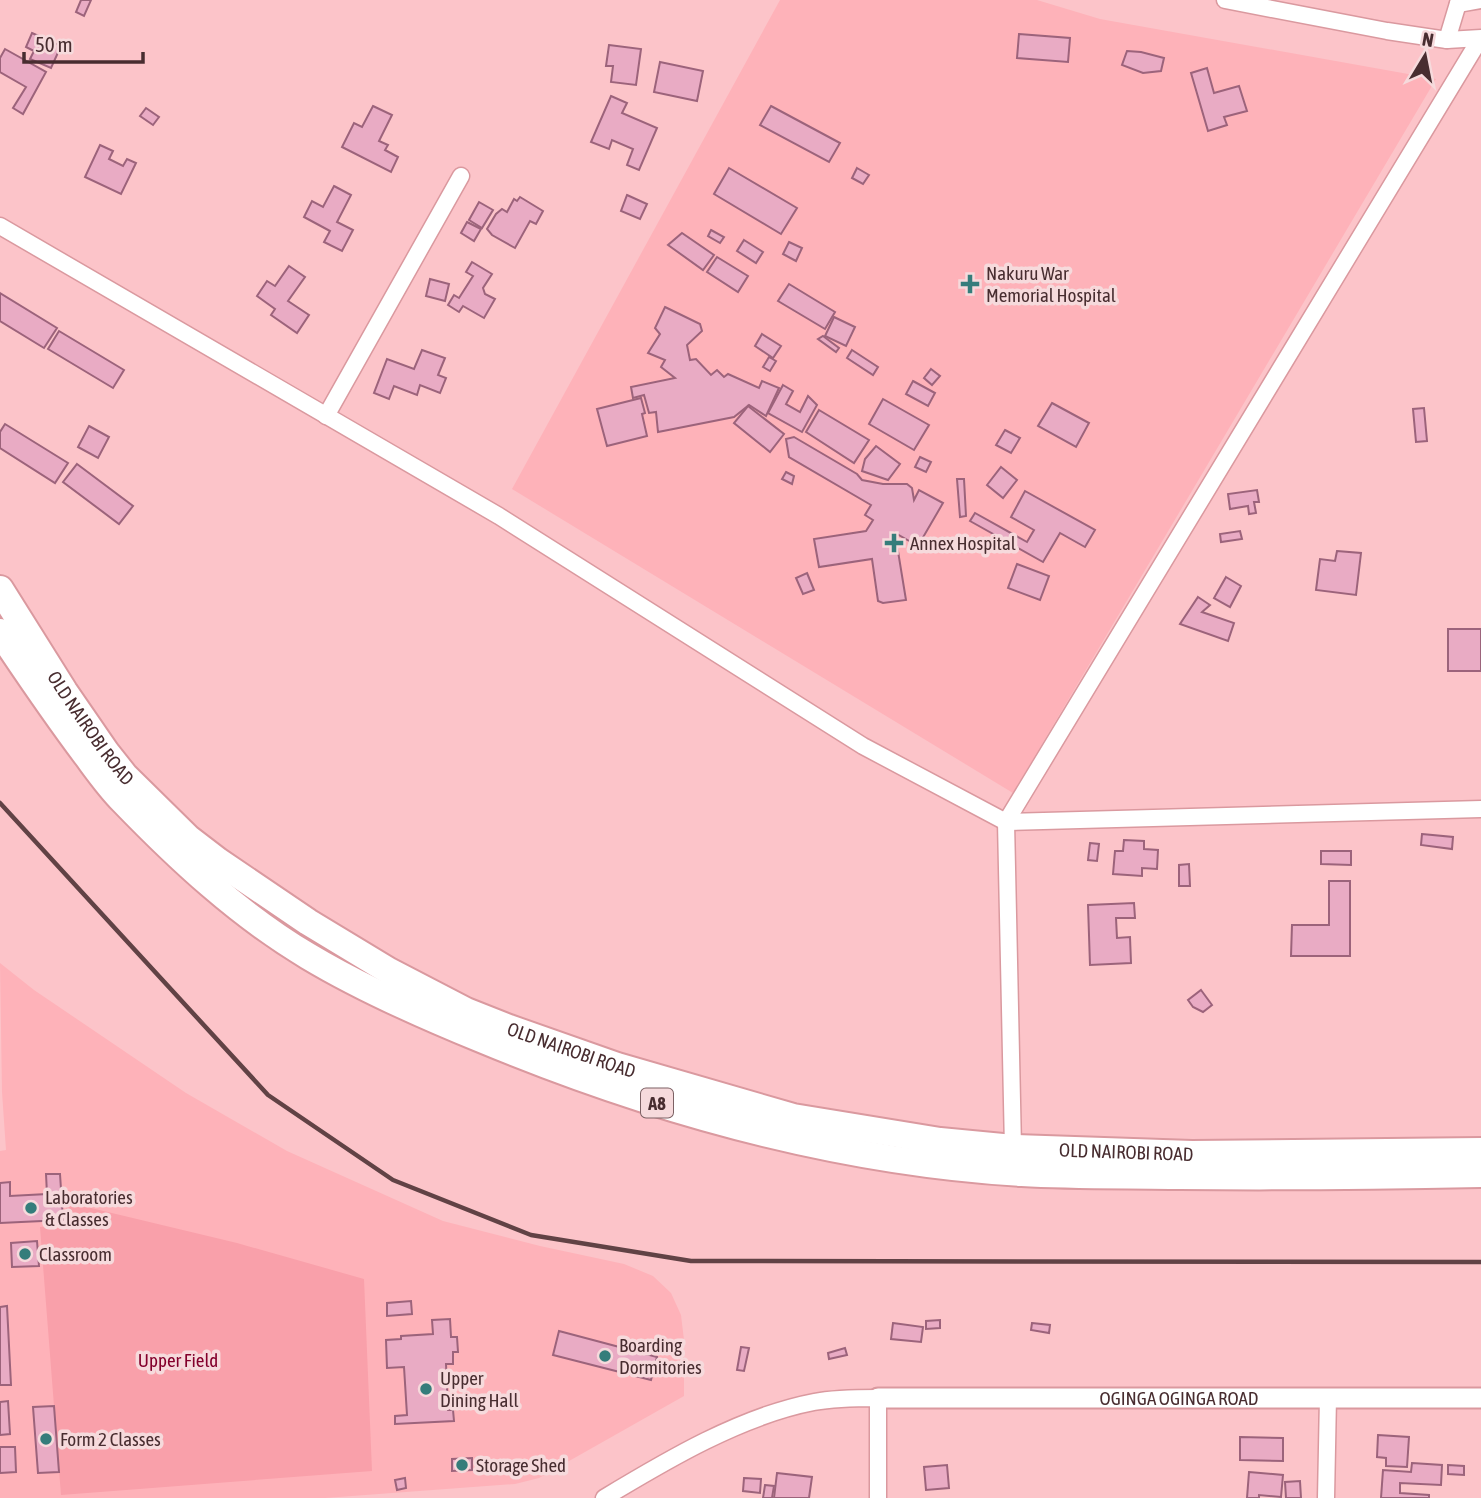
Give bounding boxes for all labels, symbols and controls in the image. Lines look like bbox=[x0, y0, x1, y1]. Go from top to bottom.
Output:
scale bar bbox=[24, 21, 144, 65]
north arrow bbox=[1390, 21, 1460, 91]
text: N bbox=[1421, 27, 1435, 51]
text: 50 m bbox=[35, 32, 73, 56]
place label: Nakuru War Memorial Hospital bbox=[986, 262, 1116, 306]
marker: Nakuru War Memorial Hospital bbox=[960, 274, 980, 294]
place label: Annex Hospital bbox=[910, 532, 1016, 554]
marker: Annex Hospital bbox=[884, 533, 904, 553]
street label: OLD NAIROBI ROAD bbox=[43, 667, 138, 790]
street label: OLD NAIROBI ROAD bbox=[505, 1017, 638, 1082]
road number: A8 bbox=[641, 1088, 673, 1118]
street label: OLD NAIROBI ROAD bbox=[1059, 1139, 1194, 1165]
place label: Laboratories & Classes bbox=[45, 1186, 133, 1230]
marker: Laboratories & Classes bbox=[23, 1200, 39, 1216]
place label: Classroom bbox=[39, 1243, 112, 1265]
marker: Classroom bbox=[17, 1246, 33, 1262]
place label: Boarding Dormitories bbox=[619, 1334, 702, 1378]
marker: Boarding Dormitories bbox=[597, 1348, 613, 1364]
park label: Upper Field bbox=[138, 1349, 218, 1371]
place label: Upper Dining Hall bbox=[440, 1367, 519, 1411]
marker: Upper Dining Hall bbox=[418, 1381, 434, 1397]
street label: OGINGA OGINGA ROAD bbox=[1100, 1387, 1258, 1409]
place label: Form 2 Classes bbox=[60, 1428, 161, 1450]
marker: Form 2 Classes bbox=[38, 1431, 54, 1447]
place label: Storage Shed bbox=[476, 1454, 566, 1476]
marker: Storage Shed bbox=[454, 1457, 470, 1473]

